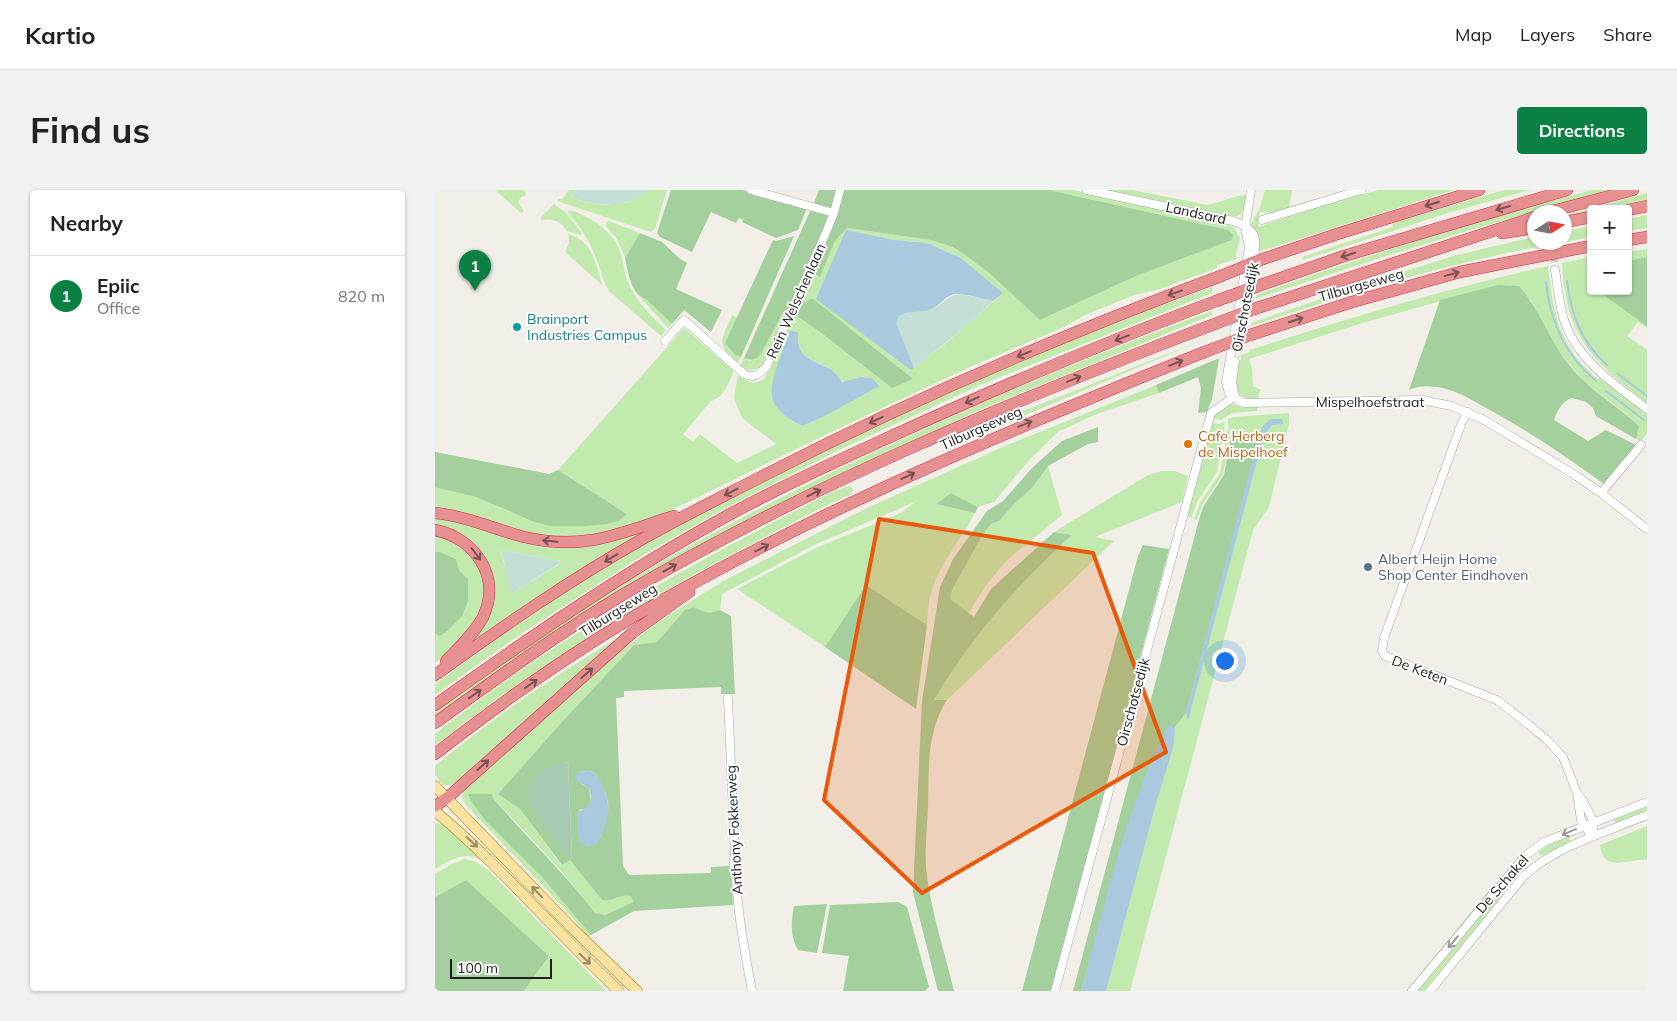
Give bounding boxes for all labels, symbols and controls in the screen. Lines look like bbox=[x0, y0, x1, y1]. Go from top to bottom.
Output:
text: Kartio bbox=[25, 20, 96, 50]
text: Map bbox=[1455, 23, 1492, 46]
text: Layers bbox=[1520, 23, 1575, 46]
text: Share bbox=[1603, 23, 1652, 46]
button: Directions bbox=[1517, 107, 1647, 154]
text: Find us bbox=[30, 108, 150, 152]
street label: Landsard bbox=[1164, 198, 1228, 228]
one-way arrow bbox=[1424, 199, 1440, 209]
one-way arrow bbox=[1496, 204, 1512, 214]
north arrow bbox=[1527, 205, 1572, 250]
map controls bbox=[1587, 205, 1632, 295]
button: + bbox=[1587, 205, 1632, 250]
text: Nearby bbox=[50, 210, 123, 236]
street label: Rein Welschenlaan bbox=[763, 241, 829, 361]
pin: 1 bbox=[459, 250, 491, 291]
button: − bbox=[1587, 250, 1632, 295]
one-way arrow bbox=[1340, 251, 1356, 260]
street label: Oirschotsedijk bbox=[1227, 260, 1263, 353]
street label: Tilburgseweg bbox=[1316, 264, 1406, 306]
one-way arrow bbox=[1443, 269, 1459, 279]
text: Epiic bbox=[97, 274, 140, 298]
text: 1 bbox=[61, 286, 71, 306]
text: 820 m bbox=[338, 286, 385, 306]
one-way arrow bbox=[1168, 289, 1183, 298]
text: Office bbox=[97, 298, 140, 318]
place label: Brainport Industries Campus bbox=[527, 310, 647, 344]
one-way arrow bbox=[1288, 315, 1303, 324]
marker: Brainport Industries Campus bbox=[511, 321, 523, 333]
one-way arrow bbox=[1114, 334, 1129, 343]
one-way arrow bbox=[1017, 350, 1032, 359]
one-way arrow bbox=[1168, 358, 1183, 367]
one-way arrow bbox=[1067, 374, 1082, 383]
street label: Mispelhoefstraat bbox=[1316, 393, 1424, 411]
one-way arrow bbox=[964, 395, 979, 405]
street label: Tilburgseweg bbox=[937, 402, 1025, 454]
one-way arrow bbox=[869, 415, 884, 425]
one-way arrow bbox=[1018, 419, 1033, 428]
place label: Cafe Herberg de Mispelhoef bbox=[1198, 427, 1288, 461]
marker: Cafe Herberg de Mispelhoef bbox=[1182, 438, 1194, 450]
one-way arrow bbox=[900, 471, 915, 481]
one-way arrow bbox=[723, 487, 738, 497]
one-way arrow bbox=[806, 488, 821, 498]
one-way arrow bbox=[543, 536, 559, 546]
one-way arrow bbox=[754, 543, 769, 552]
one-way arrow bbox=[471, 547, 481, 561]
place label: Albert Heijn Home Shop Center Eindhoven bbox=[1378, 550, 1528, 584]
one-way arrow bbox=[604, 553, 618, 563]
marker: Albert Heijn Home Shop Center Eindhoven bbox=[1362, 561, 1374, 573]
one-way arrow bbox=[662, 563, 677, 573]
street label: Tilburgseweg bbox=[576, 579, 660, 641]
your location bbox=[1212, 648, 1238, 674]
street label: De Keten bbox=[1389, 651, 1451, 689]
street label: Oirschotsedijk bbox=[1113, 655, 1154, 748]
one-way arrow bbox=[581, 667, 594, 679]
one-way arrow bbox=[524, 679, 538, 689]
one-way arrow bbox=[468, 689, 482, 699]
one-way arrow bbox=[477, 760, 490, 771]
street label: Anthony Fokkerweg bbox=[722, 765, 746, 895]
one-way arrow bbox=[1562, 828, 1577, 837]
one-way arrow bbox=[465, 837, 478, 848]
street label: De Schakel bbox=[1472, 851, 1532, 917]
one-way arrow bbox=[531, 886, 544, 898]
one-way arrow bbox=[1447, 935, 1458, 948]
one-way arrow bbox=[579, 952, 591, 964]
scale bar bbox=[450, 956, 553, 979]
text: 100 m bbox=[457, 959, 498, 977]

